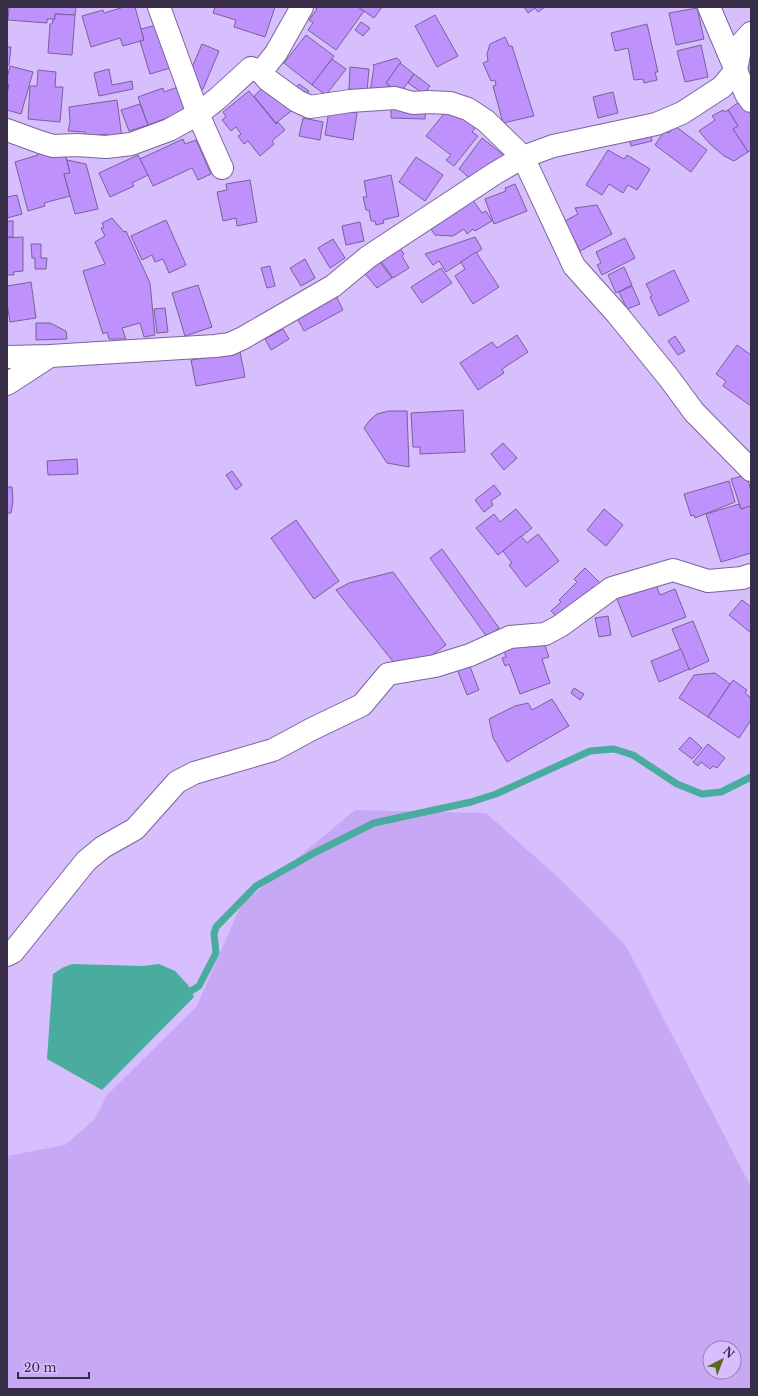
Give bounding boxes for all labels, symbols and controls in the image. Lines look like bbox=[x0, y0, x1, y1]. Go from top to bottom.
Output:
north arrow bbox=[702, 1340, 742, 1380]
text: N bbox=[720, 1344, 738, 1362]
scale bar bbox=[18, 1354, 89, 1380]
text: 20 m bbox=[24, 1360, 56, 1375]

